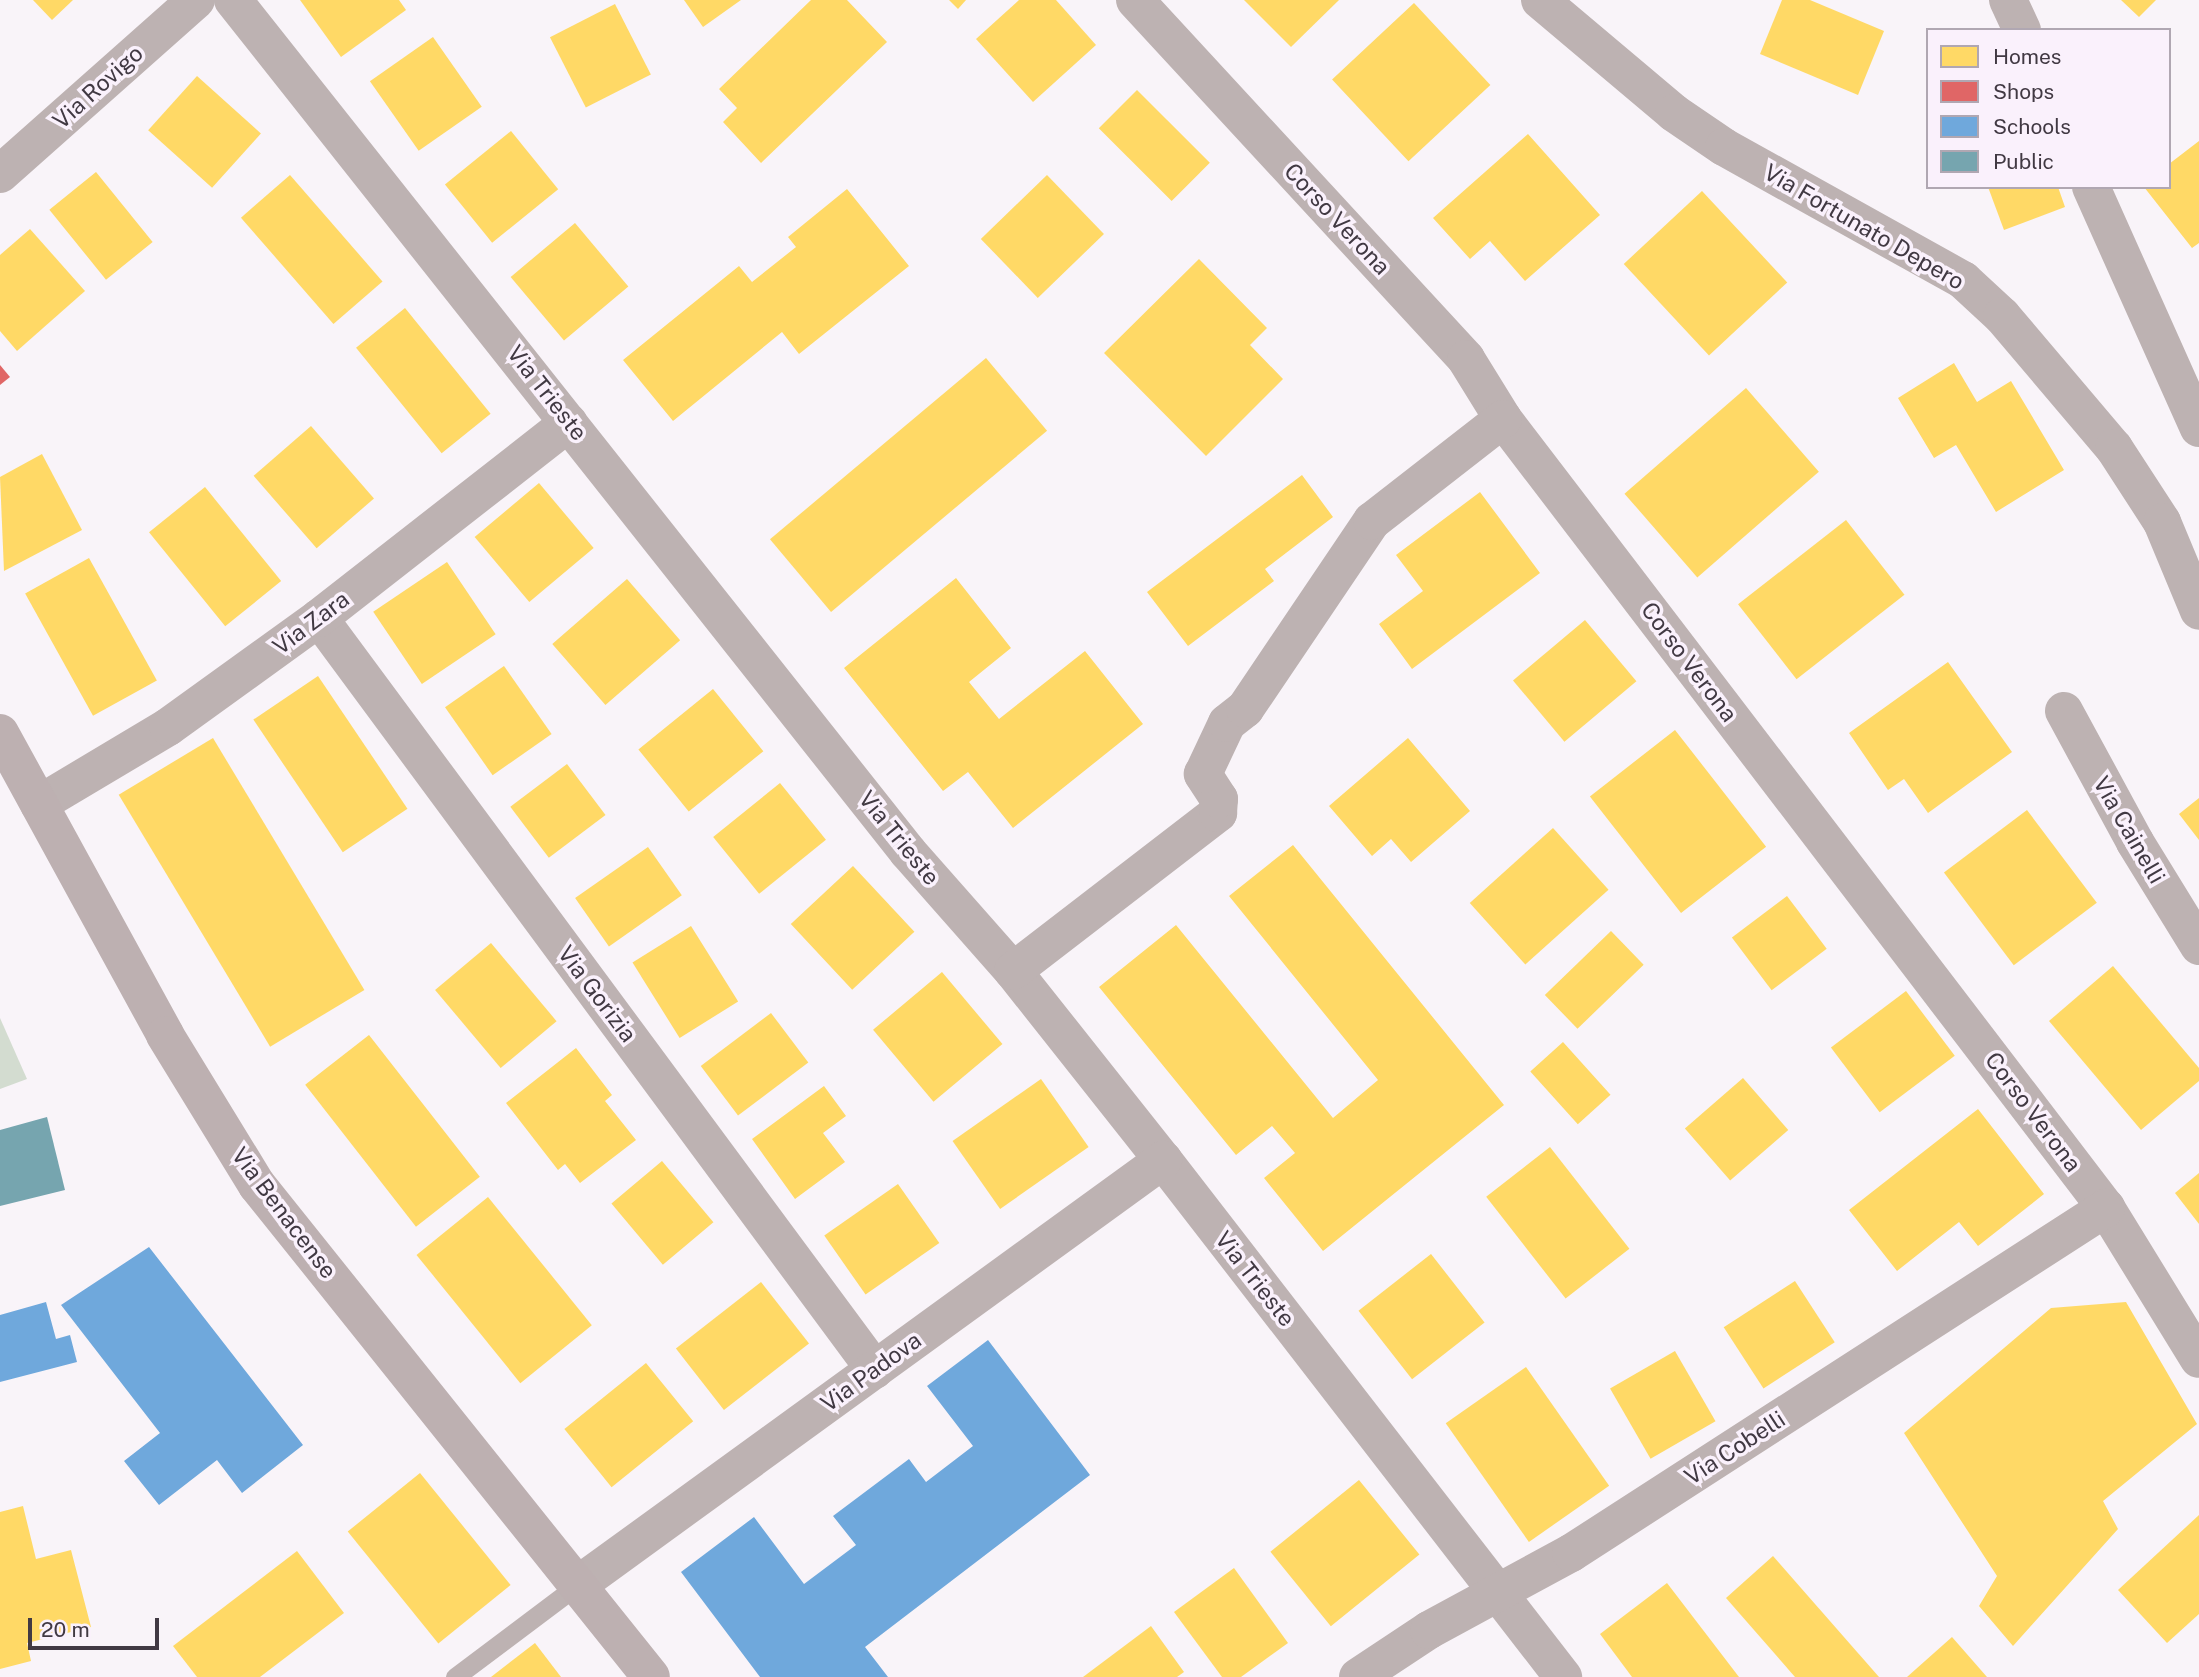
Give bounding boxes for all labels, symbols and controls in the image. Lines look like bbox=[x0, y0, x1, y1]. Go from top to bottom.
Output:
legend bbox=[1926, 28, 2171, 189]
street label: Via Rovigo bbox=[47, 39, 149, 135]
text: Homes bbox=[1993, 44, 2061, 69]
text: Shops bbox=[1993, 79, 2054, 104]
text: Schools bbox=[1993, 114, 2071, 139]
text: Public bbox=[1993, 149, 2054, 174]
street label: Corso Verona bbox=[1278, 157, 1396, 281]
street label: Via Fortunato Depero bbox=[1759, 158, 1969, 296]
street label: Via Trieste bbox=[501, 340, 593, 446]
street label: Via Zara bbox=[267, 585, 355, 661]
street label: Corso Verona bbox=[1635, 597, 1743, 727]
street label: Via Cainelli bbox=[2087, 771, 2171, 889]
street label: Via Trieste bbox=[853, 785, 945, 891]
street label: Via Gorizia bbox=[552, 940, 642, 1048]
street label: Corso Verona bbox=[1979, 1047, 2087, 1177]
street label: Via Benacense bbox=[226, 1142, 342, 1284]
street label: Via Trieste bbox=[1209, 1226, 1301, 1332]
street label: Via Padova bbox=[816, 1326, 926, 1418]
street label: Via Cobelli bbox=[1680, 1405, 1790, 1491]
scale bar bbox=[32, 1604, 163, 1648]
text: 20 m bbox=[41, 1617, 90, 1642]

